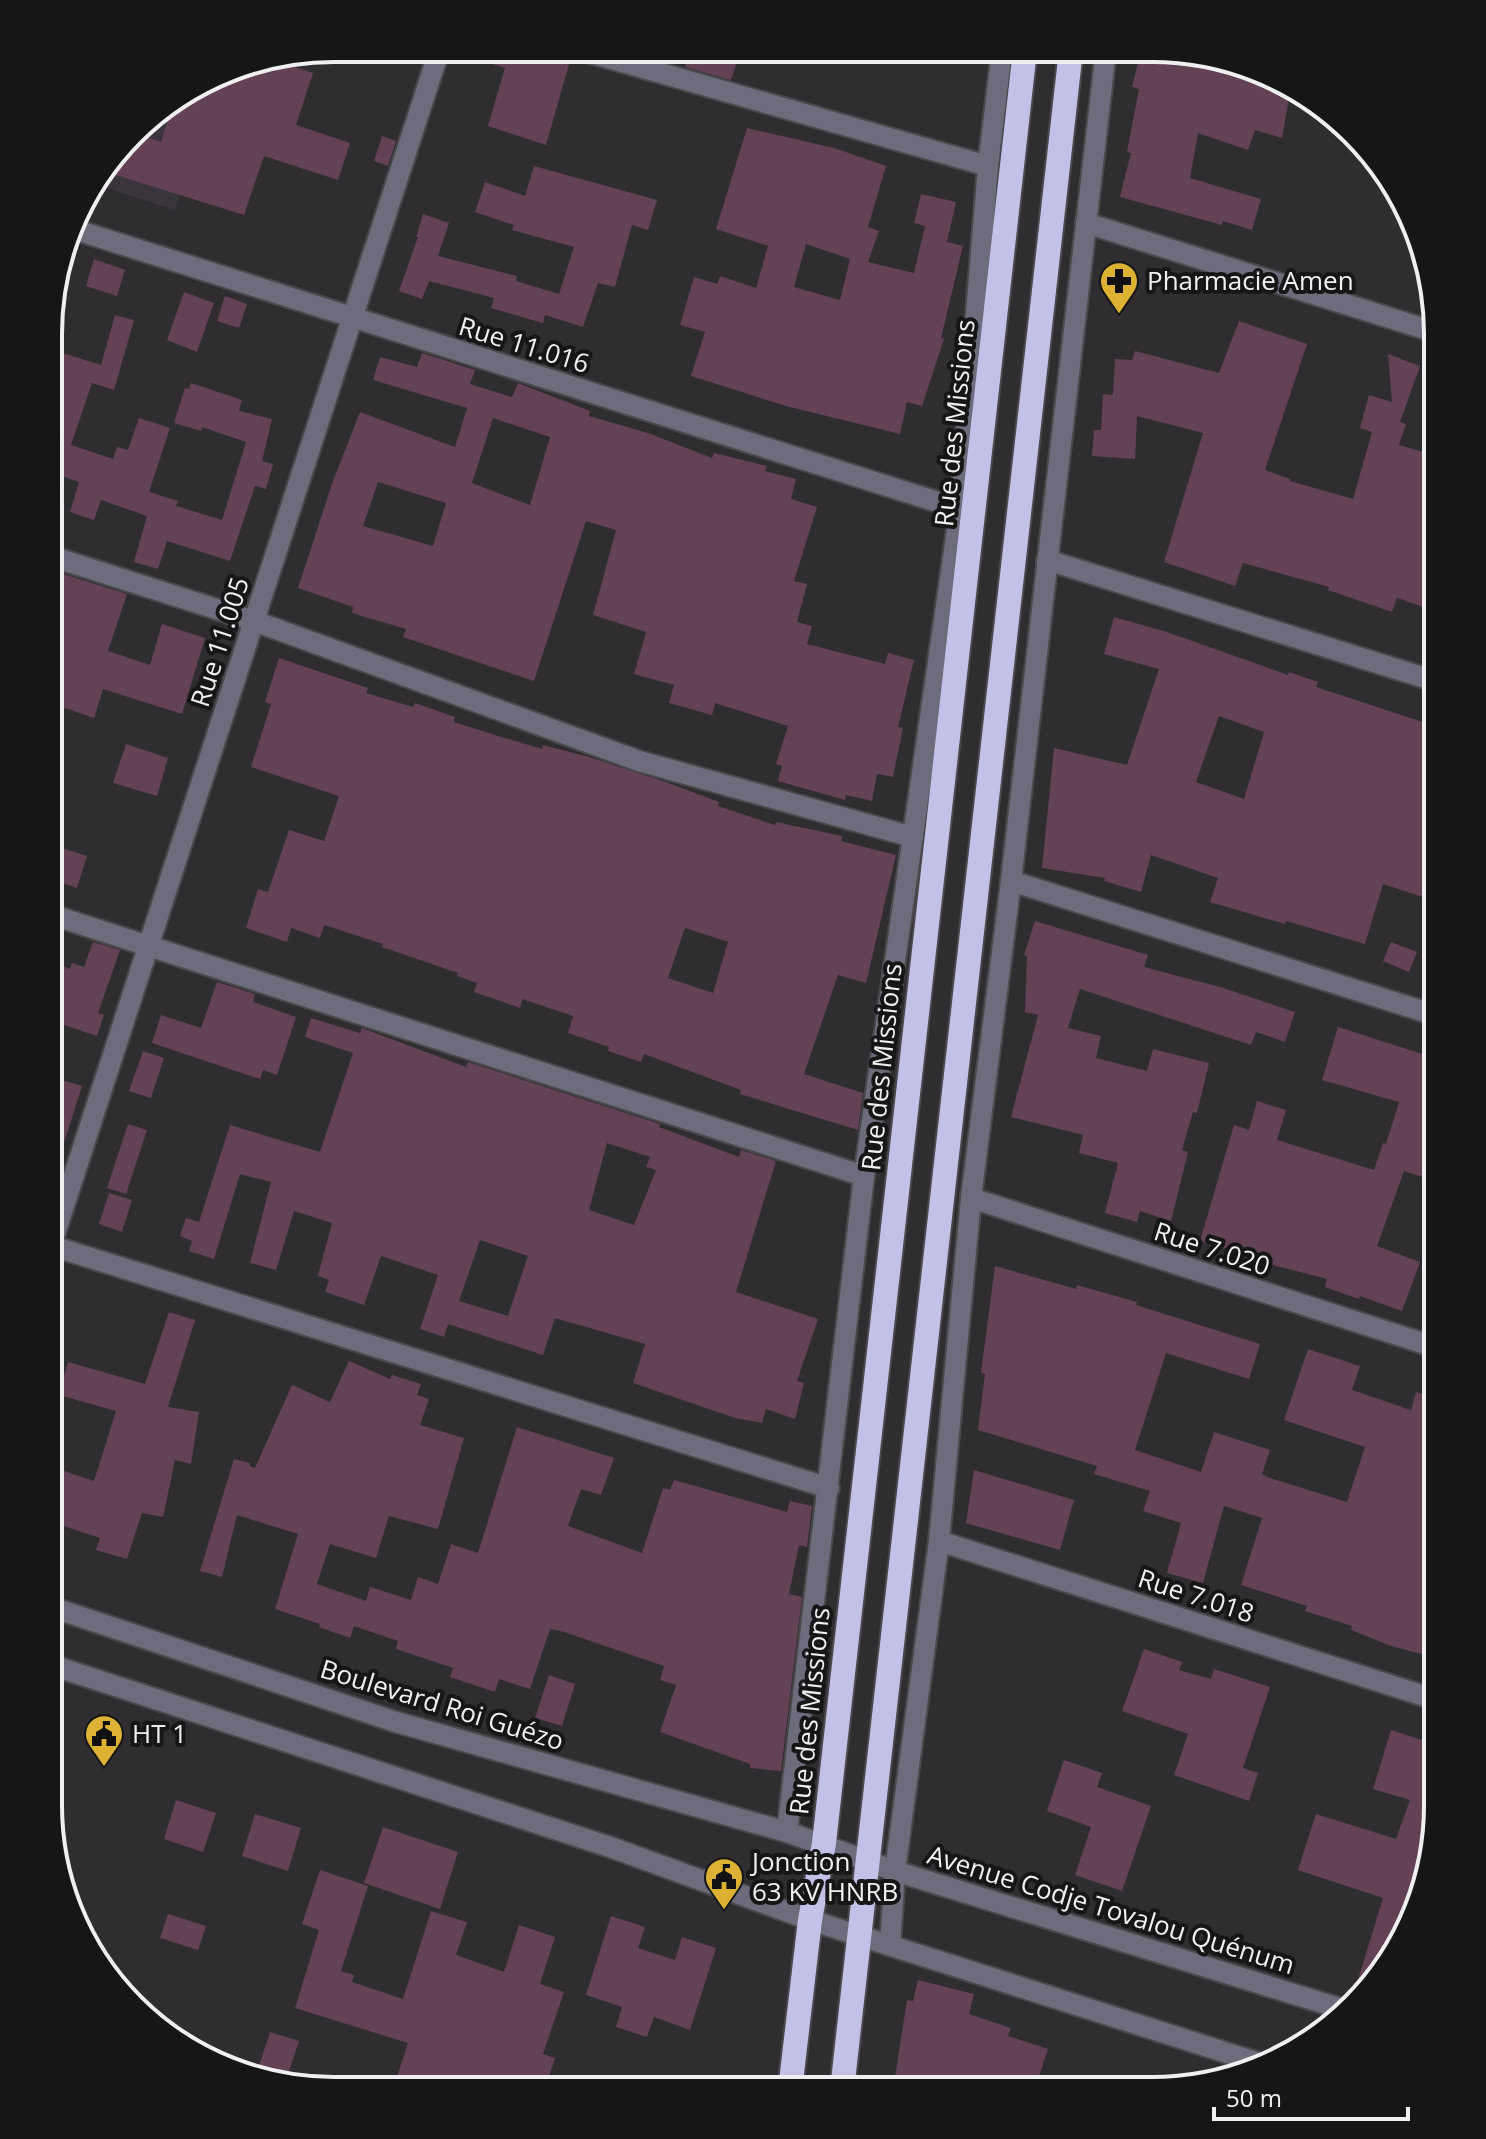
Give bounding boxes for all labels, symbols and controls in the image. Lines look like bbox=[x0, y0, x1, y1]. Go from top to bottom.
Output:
pharmacy icon: Pharmacie Amen bbox=[1098, 260, 1140, 315]
place label: Pharmacie Amen bbox=[1147, 262, 1354, 298]
street label: Rue 11.016 bbox=[455, 307, 594, 381]
street label: Rue des Missions bbox=[925, 317, 983, 528]
street label: Rue 11.005 bbox=[181, 572, 257, 711]
street label: Rue des Missions bbox=[852, 961, 910, 1172]
street label: Rue 7.020 bbox=[1150, 1212, 1275, 1284]
street label: Rue 7.018 bbox=[1134, 1559, 1259, 1631]
street label: Rue des Missions bbox=[780, 1605, 838, 1816]
street label: Boulevard Roi Guézo bbox=[316, 1650, 568, 1758]
public building icon: HT 1 bbox=[83, 1713, 125, 1768]
place label: HT 1 bbox=[132, 1715, 187, 1751]
street label: Avenue Codje Tovalou Quénum bbox=[923, 1836, 1299, 1982]
place label: Jonction 63 KV HNRB bbox=[749, 1843, 898, 1909]
public building icon: Jonction 63 KV HNRB bbox=[703, 1856, 745, 1911]
scale bar bbox=[1214, 2071, 1408, 2121]
text: 50 m bbox=[1226, 2081, 1282, 2114]

